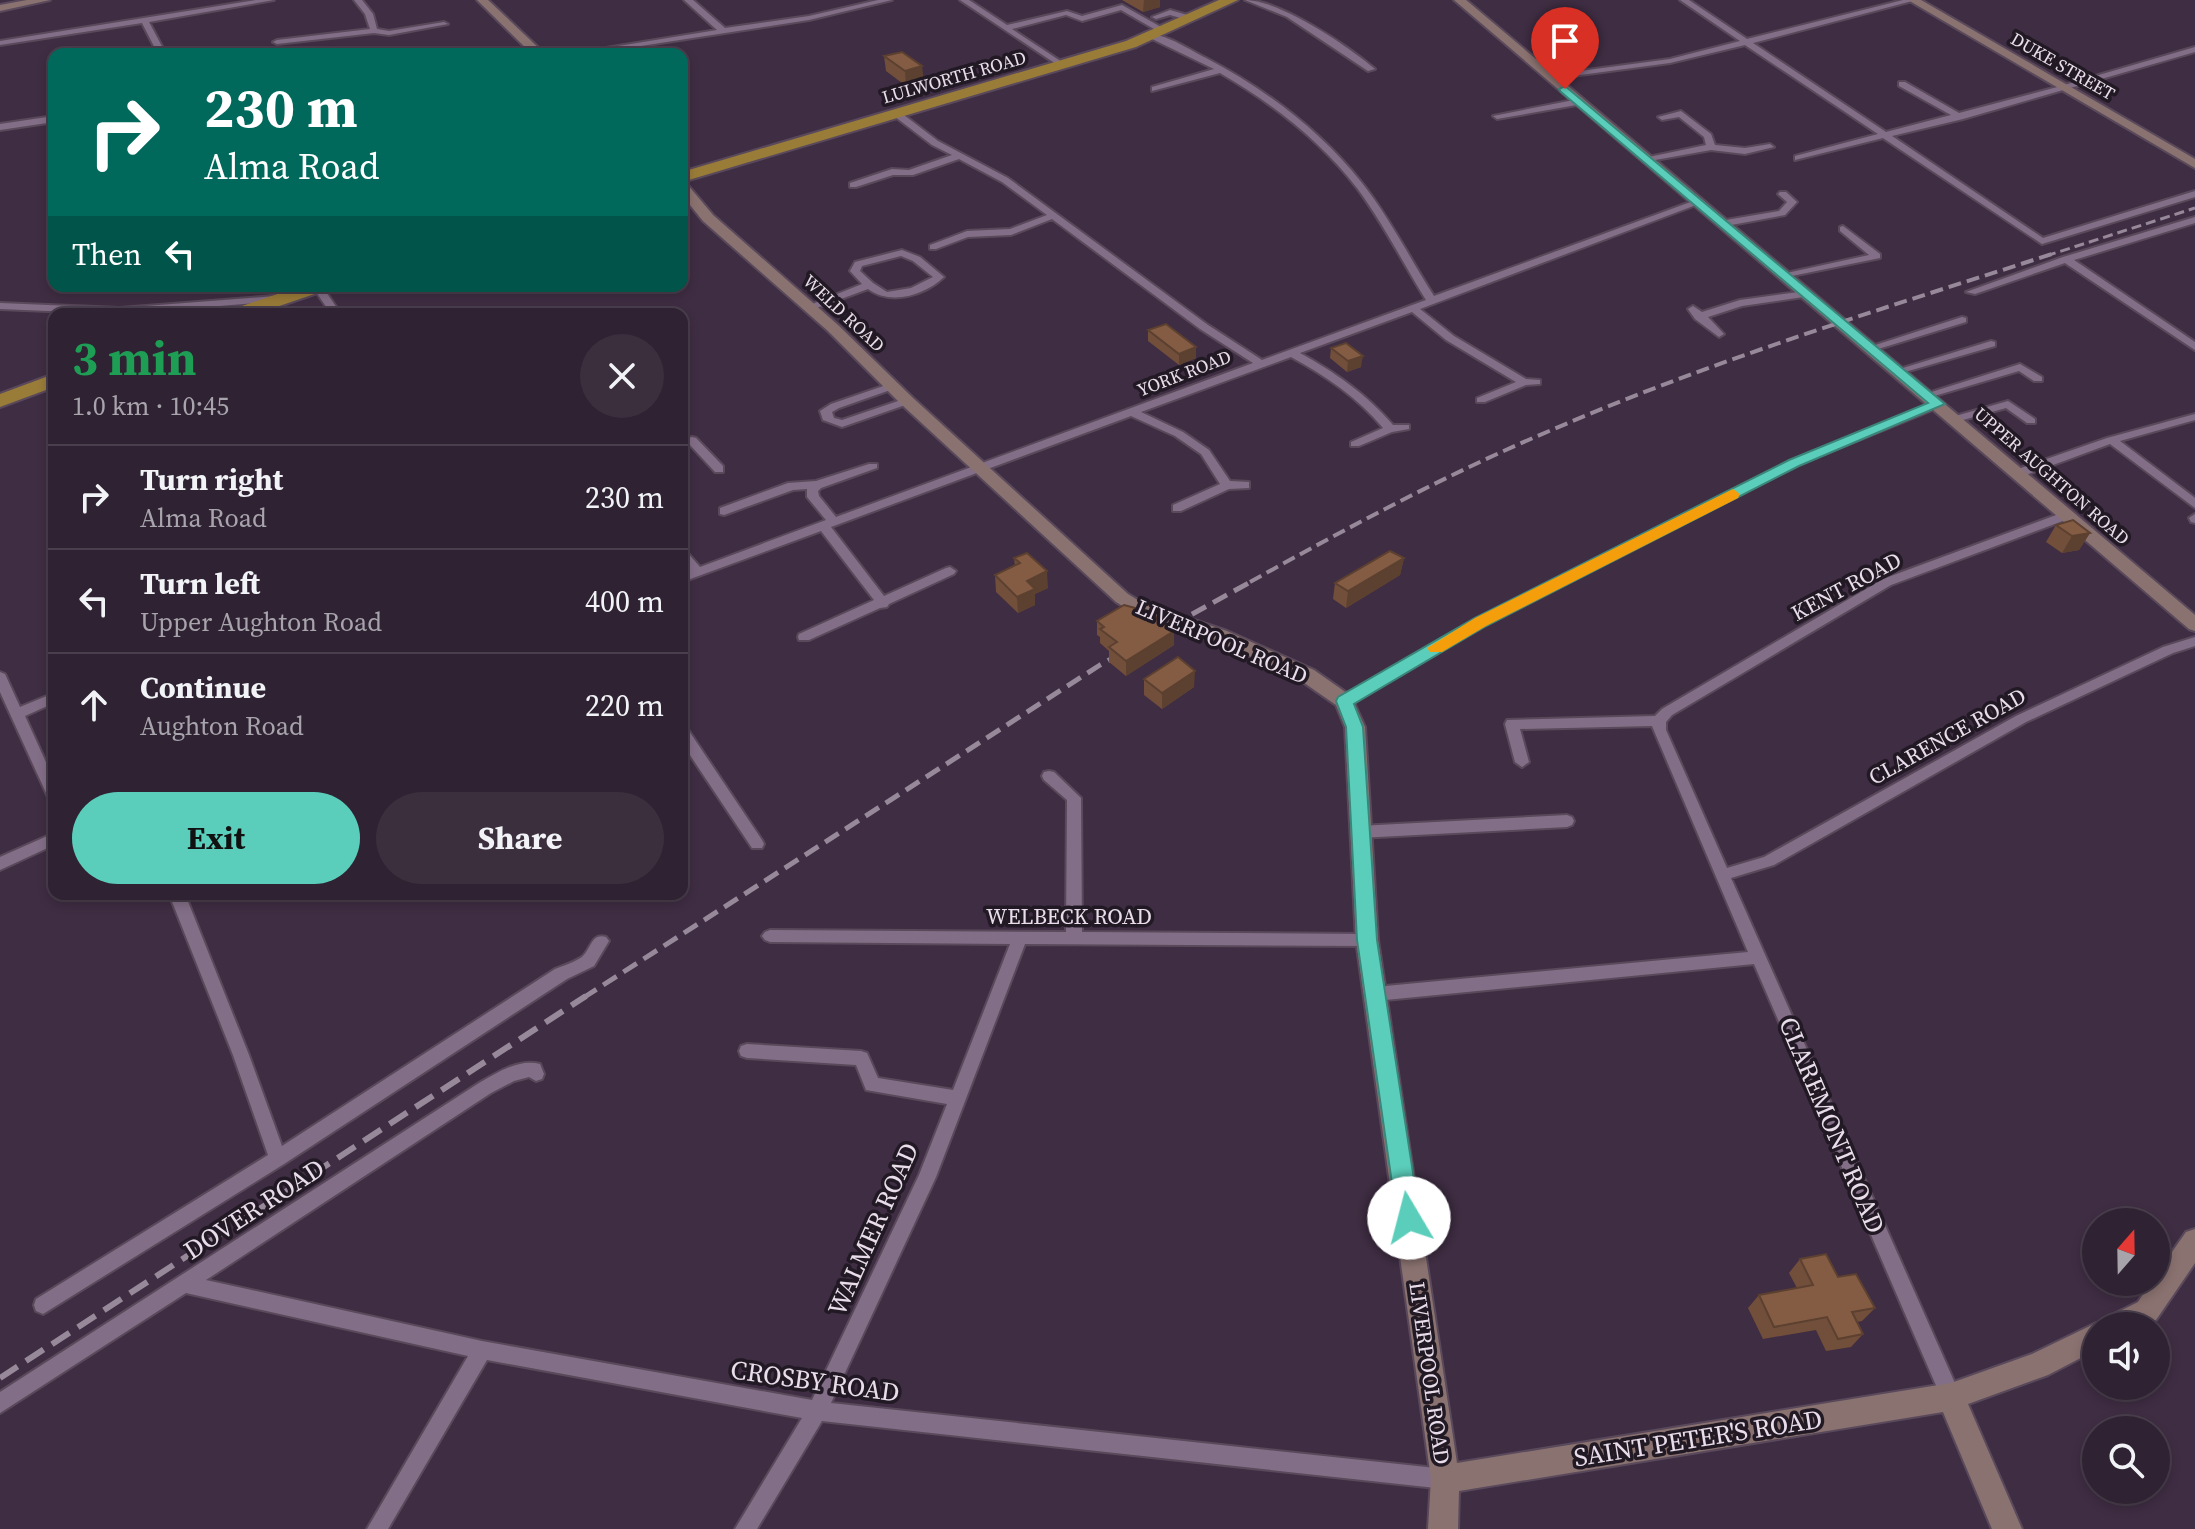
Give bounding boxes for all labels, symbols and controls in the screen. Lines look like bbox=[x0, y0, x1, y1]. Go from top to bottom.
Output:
pin bbox=[1531, 7, 1599, 89]
icon: arrive bbox=[1543, 19, 1587, 63]
street label: DUKE STREET bbox=[2006, 26, 2120, 106]
street label: LULWORTH ROAD bbox=[879, 44, 1029, 110]
text: 230 m bbox=[204, 69, 358, 146]
icon: right bbox=[72, 80, 176, 184]
text: Alma Road bbox=[204, 142, 379, 191]
icon: left bbox=[158, 232, 202, 276]
text: Then bbox=[72, 234, 142, 275]
street label: WELD ROAD bbox=[798, 269, 890, 357]
text: 3 min bbox=[72, 325, 197, 391]
button: close bbox=[580, 334, 664, 418]
street label: YORK ROAD bbox=[1133, 344, 1235, 402]
text: 1.0 km · 10:45 bbox=[72, 388, 229, 424]
street label: UPPER AUGHTON ROAD bbox=[1969, 402, 2135, 550]
text: Turn right bbox=[140, 459, 283, 500]
icon: right bbox=[72, 475, 116, 519]
text: 230 m bbox=[585, 477, 664, 518]
text: Alma Road bbox=[140, 500, 267, 536]
street label: KENT ROAD bbox=[1786, 544, 1906, 628]
text: Turn left bbox=[140, 563, 260, 604]
icon: left bbox=[72, 579, 116, 623]
text: 400 m bbox=[585, 581, 664, 622]
street label: LIVERPOOL ROAD bbox=[1132, 591, 1312, 691]
text: Upper Aughton Road bbox=[140, 604, 382, 640]
text: Continue bbox=[140, 667, 266, 708]
street label: CLARENCE ROAD bbox=[1863, 680, 2031, 792]
icon: ahead bbox=[72, 683, 116, 727]
text: 220 m bbox=[585, 685, 664, 726]
text: Aughton Road bbox=[140, 708, 304, 744]
button: Exit bbox=[72, 792, 360, 884]
button: Share bbox=[376, 792, 664, 884]
street label: WELBECK ROAD bbox=[986, 901, 1152, 931]
street label: CLAREMONT ROAD bbox=[1770, 1011, 1894, 1239]
street label: WALMER ROAD bbox=[819, 1137, 927, 1321]
street label: DOVER ROAD bbox=[176, 1150, 332, 1268]
position arrow bbox=[1367, 1176, 1451, 1260]
north arrow bbox=[2082, 1208, 2170, 1296]
map controls bbox=[2082, 1208, 2170, 1504]
street label: LIVERPOOL ROAD bbox=[1402, 1280, 1458, 1466]
button: sound bbox=[2082, 1312, 2170, 1400]
street label: CROSBY ROAD bbox=[728, 1351, 902, 1411]
street label: SAINT PETER'S ROAD bbox=[1571, 1401, 1825, 1475]
button: search bbox=[2082, 1416, 2170, 1504]

